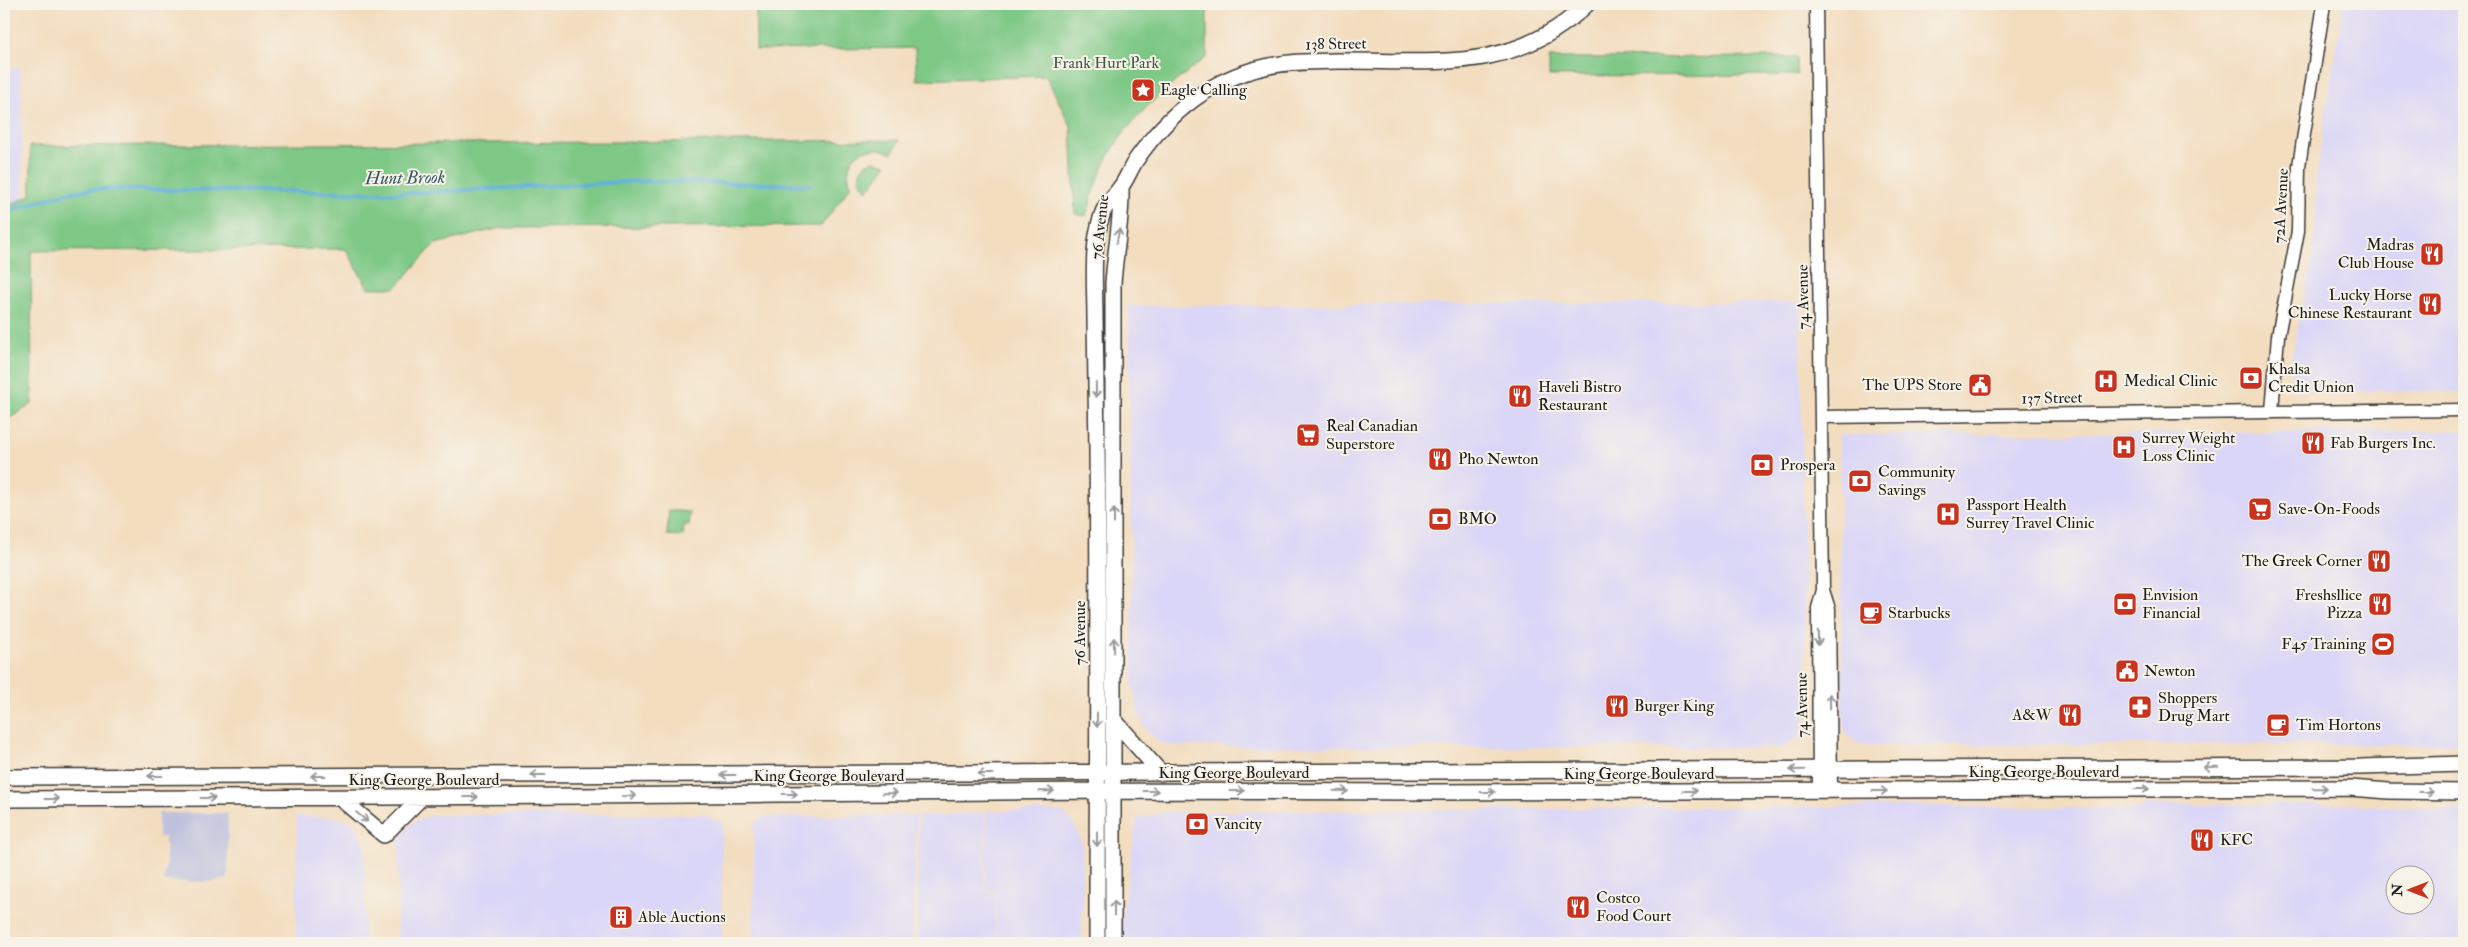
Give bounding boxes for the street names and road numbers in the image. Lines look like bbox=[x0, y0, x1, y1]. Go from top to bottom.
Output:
street label: 138 Street bbox=[1305, 33, 1367, 55]
street label: 72A Avenue bbox=[2269, 168, 2293, 244]
street label: 76 Avenue bbox=[1087, 193, 1113, 260]
street label: 74 Avenue bbox=[1792, 264, 1814, 330]
street label: 137 Street bbox=[2021, 387, 2083, 409]
street label: 76 Avenue bbox=[1070, 600, 1090, 666]
street label: 74 Avenue bbox=[1791, 672, 1813, 738]
street label: King George Boulevard bbox=[1969, 762, 2120, 782]
street label: King George Boulevard bbox=[1159, 763, 1310, 783]
street label: King George Boulevard bbox=[1564, 764, 1715, 784]
street label: King George Boulevard bbox=[754, 766, 905, 786]
street label: King George Boulevard bbox=[349, 770, 500, 790]

